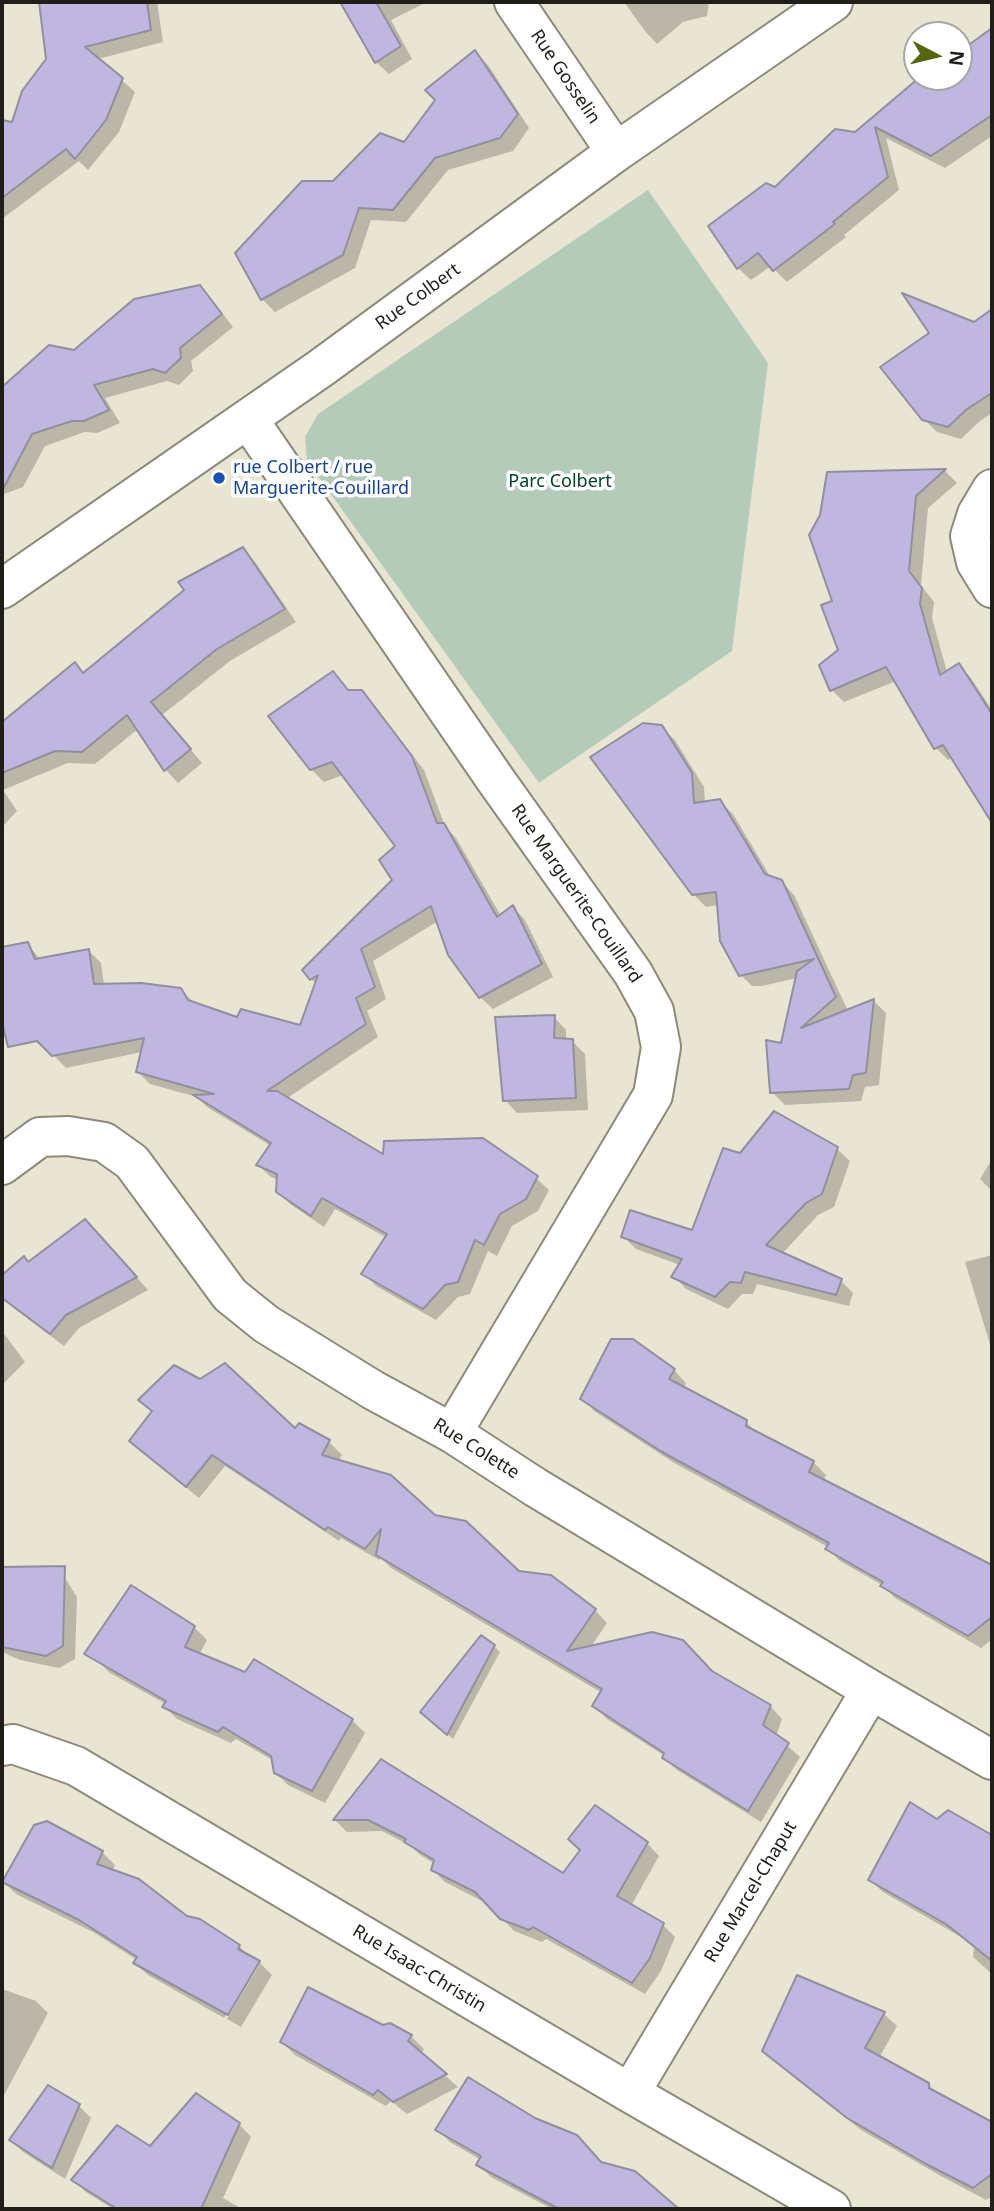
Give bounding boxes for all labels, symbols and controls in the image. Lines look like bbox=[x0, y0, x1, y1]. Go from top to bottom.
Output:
north arrow bbox=[903, 21, 973, 91]
street label: Rue Gosselin bbox=[526, 26, 604, 128]
text: N bbox=[943, 49, 971, 68]
street label: Rue Colbert bbox=[372, 259, 464, 335]
place label: rue Colbert / rue Marguerite-Couillard bbox=[233, 457, 409, 500]
marker: rue Colbert / rue Marguerite-Couillard bbox=[211, 470, 227, 486]
park label: Parc Colbert bbox=[508, 471, 612, 493]
street label: Rue Marguerite-Couillard bbox=[506, 800, 646, 988]
street label: Rue Colette bbox=[429, 1414, 523, 1484]
street label: Rue Marcel-Chaput bbox=[700, 1817, 802, 1967]
street label: Rue Isaac-Christin bbox=[348, 1921, 490, 2017]

